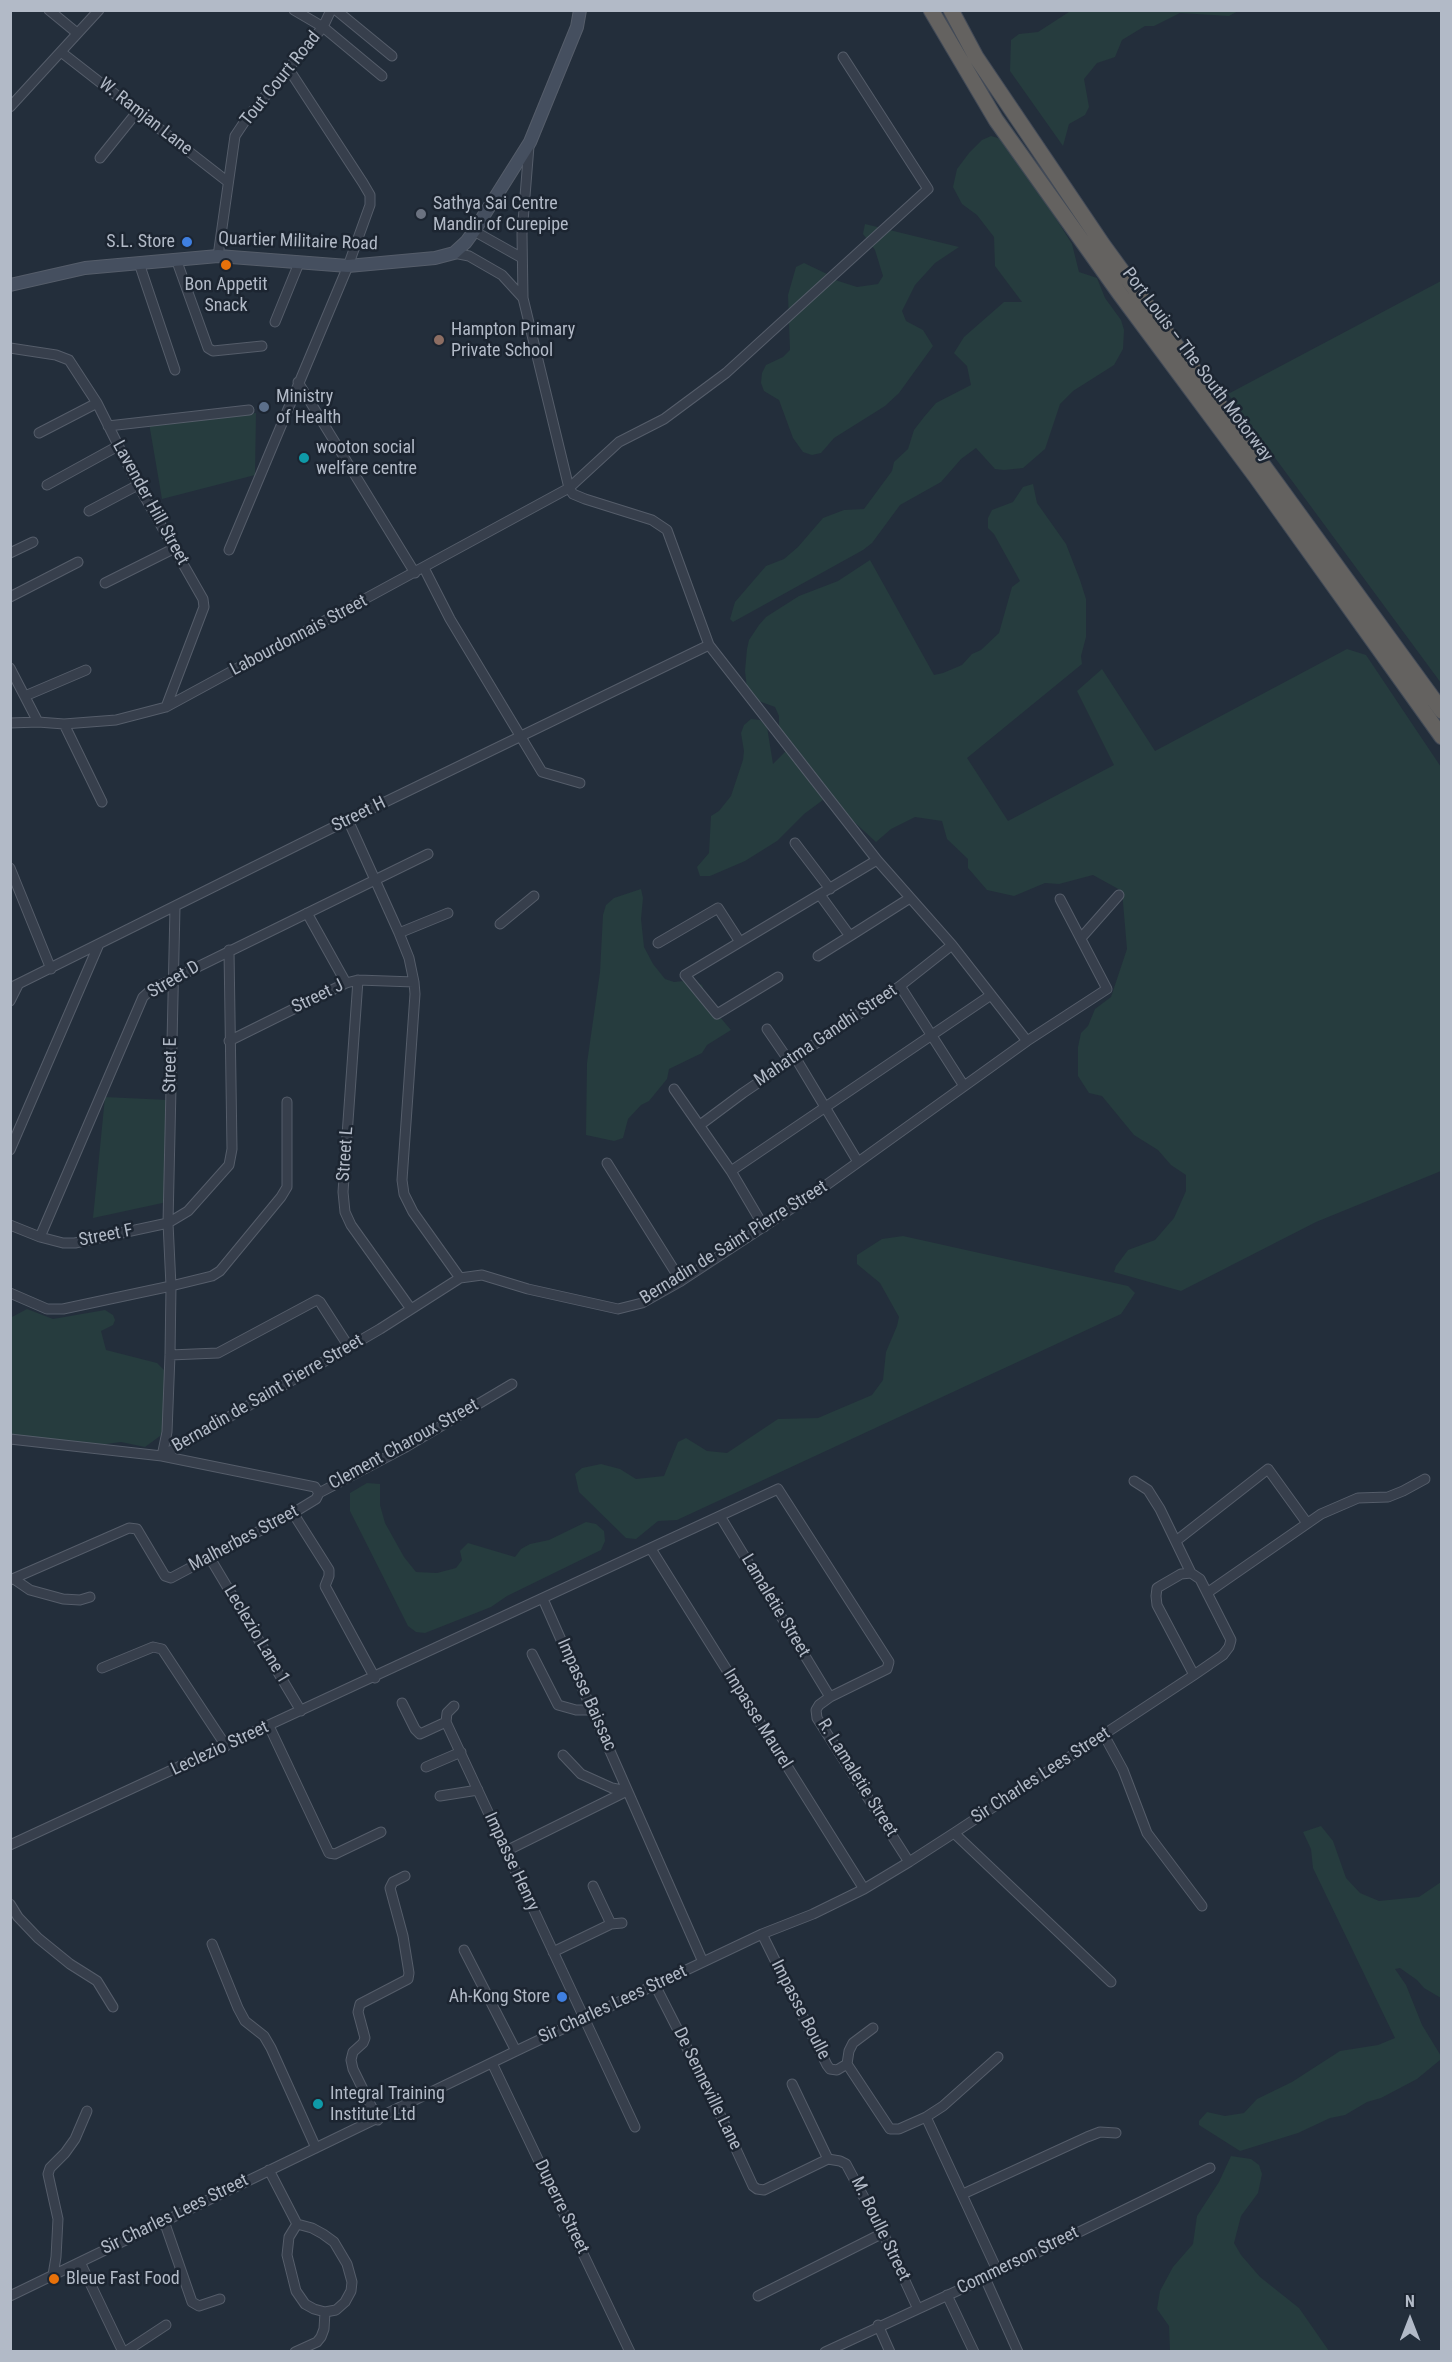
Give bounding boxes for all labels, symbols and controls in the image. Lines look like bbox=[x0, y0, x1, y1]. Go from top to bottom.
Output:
street label: Tout Court Road bbox=[236, 27, 326, 131]
street label: W. Ramjan Lane bbox=[94, 74, 196, 160]
place label: Sathya Sai Centre Mandir of Curepipe bbox=[433, 193, 568, 236]
marker: Sathya Sai Centre Mandir of Curepipe bbox=[414, 207, 428, 221]
street label: Quartier Militaire Road bbox=[218, 228, 378, 256]
place label: S.L. Store bbox=[106, 231, 175, 253]
marker: S.L. Store bbox=[180, 235, 194, 249]
marker: Bon Appetit Snack bbox=[219, 258, 233, 272]
street label: Port Louis – The South Motorway bbox=[1117, 264, 1277, 466]
place label: Bon Appetit Snack bbox=[184, 274, 268, 316]
place label: Hampton Primary Private School bbox=[451, 319, 575, 362]
marker: Hampton Primary Private School bbox=[432, 333, 446, 347]
place label: Ministry of Health bbox=[276, 386, 341, 428]
marker: Ministry of Health bbox=[257, 400, 271, 414]
street label: Lavender Hill Street bbox=[107, 437, 193, 569]
place label: wooton social welfare centre bbox=[316, 437, 417, 480]
marker: wooton social welfare centre bbox=[297, 451, 311, 465]
street label: Labourdonnais Street bbox=[227, 591, 371, 681]
street label: Street H bbox=[328, 793, 390, 837]
street label: Street D bbox=[144, 957, 204, 1003]
street label: Street J bbox=[289, 975, 347, 1019]
street label: Mahatma Gandhi Street bbox=[751, 980, 901, 1092]
street label: Street E bbox=[160, 1037, 182, 1093]
street label: Street L bbox=[333, 1126, 359, 1182]
street label: Bernadin de Saint Pierre Street bbox=[636, 1176, 832, 1310]
street label: Street F bbox=[77, 1220, 135, 1252]
street label: Bernadin de Saint Pierre Street bbox=[169, 1330, 367, 1458]
street label: Clement Charoux Street bbox=[325, 1395, 483, 1495]
street label: Malherbes Street bbox=[186, 1501, 302, 1577]
street label: Lamaletie Street bbox=[736, 1551, 814, 1661]
street label: Leclezio Lane 1 bbox=[218, 1582, 294, 1688]
street label: Impasse Baissac bbox=[552, 1636, 620, 1754]
street label: Impasse Maurel bbox=[718, 1665, 796, 1773]
street label: R. Lamaletie Street bbox=[812, 1715, 902, 1841]
street label: Leclezio Street bbox=[168, 1717, 272, 1781]
street label: Sir Charles Lees Street bbox=[968, 1723, 1114, 1829]
street label: Impasse Henry bbox=[479, 1809, 543, 1915]
street label: Impasse Boulle bbox=[766, 1957, 834, 2063]
street label: Sir Charles Lees Street bbox=[536, 1961, 690, 2049]
place label: Ah-Kong Store bbox=[449, 1986, 550, 2008]
marker: Ah-Kong Store bbox=[555, 1990, 569, 2004]
street label: De Senneville Lane bbox=[668, 2024, 746, 2154]
place label: Integral Training Institute Ltd bbox=[330, 2083, 445, 2126]
marker: Integral Training Institute Ltd bbox=[311, 2097, 325, 2111]
street label: Duperre Street bbox=[529, 2156, 593, 2258]
street label: Sir Charles Lees Street bbox=[98, 2170, 252, 2260]
street label: M. Boulle Street bbox=[846, 2173, 914, 2285]
street label: Commerson Street bbox=[954, 2222, 1082, 2300]
place label: Bleue Fast Food bbox=[66, 2268, 180, 2290]
marker: Bleue Fast Food bbox=[47, 2272, 61, 2286]
north arrow bbox=[1380, 2290, 1440, 2350]
text: N bbox=[1405, 2292, 1415, 2311]

